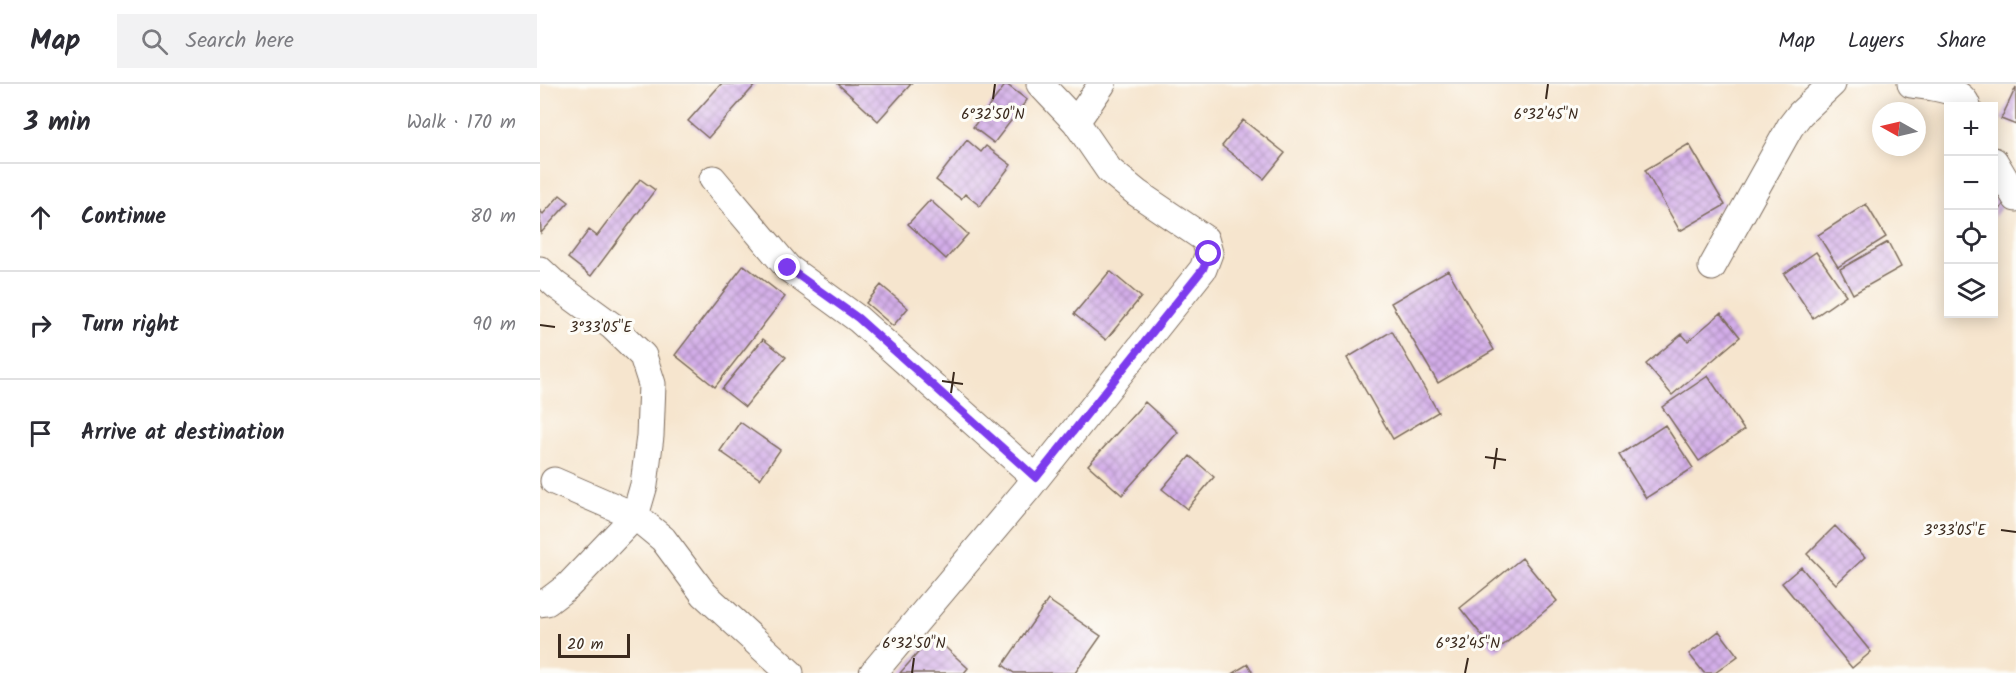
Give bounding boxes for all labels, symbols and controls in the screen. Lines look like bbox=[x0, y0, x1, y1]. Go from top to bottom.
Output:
search box bbox=[117, 14, 537, 68]
text: Map bbox=[30, 19, 81, 64]
text: Search here bbox=[186, 24, 294, 59]
icon: search bbox=[138, 25, 171, 58]
text: Map bbox=[1778, 25, 1815, 58]
text: Layers bbox=[1848, 25, 1904, 58]
text: Share bbox=[1937, 25, 1986, 58]
text: 3 min bbox=[24, 102, 91, 144]
north arrow bbox=[1872, 102, 1926, 156]
map controls bbox=[1944, 102, 1998, 318]
button: + bbox=[1944, 102, 1998, 156]
text: 6°32'50"N bbox=[961, 103, 1025, 127]
text: 6°32'45"N bbox=[1514, 103, 1578, 127]
text: Walk · 170 m bbox=[406, 107, 516, 139]
button: − bbox=[1944, 156, 1998, 210]
text: Continue bbox=[81, 200, 166, 235]
icon: ahead bbox=[24, 201, 57, 234]
text: 80 m bbox=[470, 201, 516, 233]
button: locate bbox=[1944, 210, 1998, 264]
route start bbox=[1195, 240, 1221, 266]
route end bbox=[774, 254, 800, 280]
button: layers bbox=[1944, 264, 1998, 318]
text: Turn right bbox=[81, 308, 179, 343]
icon: right bbox=[24, 309, 57, 342]
text: 90 m bbox=[472, 309, 516, 341]
text: 3°33'05"E bbox=[570, 316, 633, 340]
text: Arrive at destination bbox=[81, 416, 284, 451]
icon: arrive bbox=[24, 417, 57, 450]
text: 3°33'05"E bbox=[1924, 519, 1987, 543]
scale bar bbox=[558, 631, 630, 658]
text: 20 m bbox=[567, 632, 603, 657]
text: 6°32'50"N bbox=[882, 632, 946, 656]
text: 6°32'45"N bbox=[1436, 632, 1500, 656]

